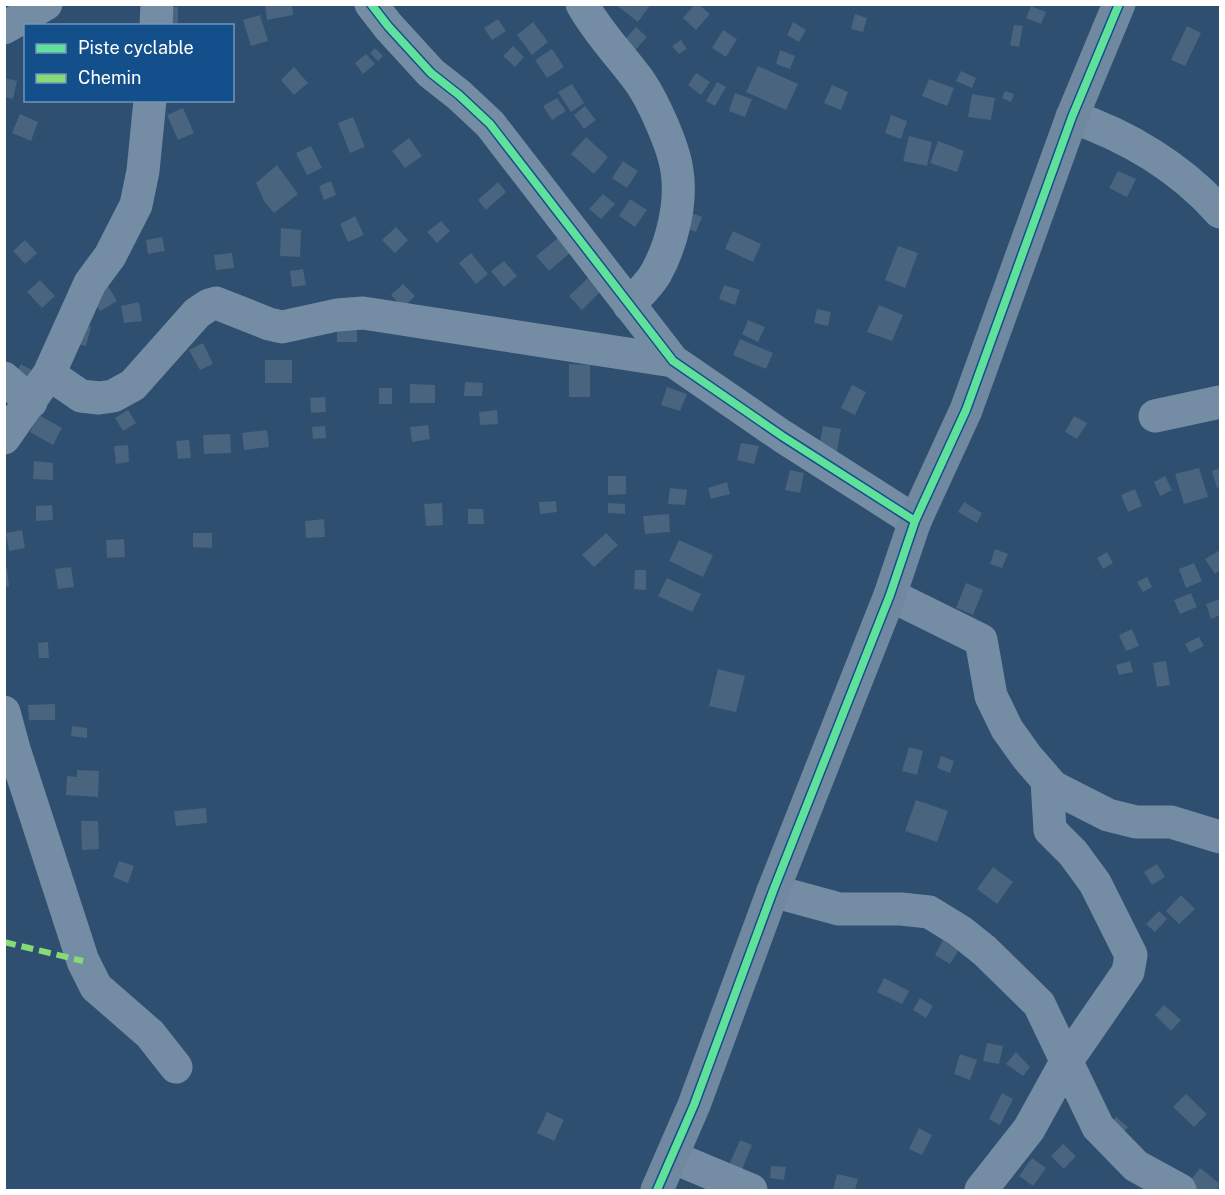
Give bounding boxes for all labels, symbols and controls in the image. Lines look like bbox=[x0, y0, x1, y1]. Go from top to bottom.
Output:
legend bbox=[24, 24, 234, 102]
text: Piste cyclable bbox=[78, 37, 194, 58]
text: Chemin bbox=[78, 67, 142, 88]

